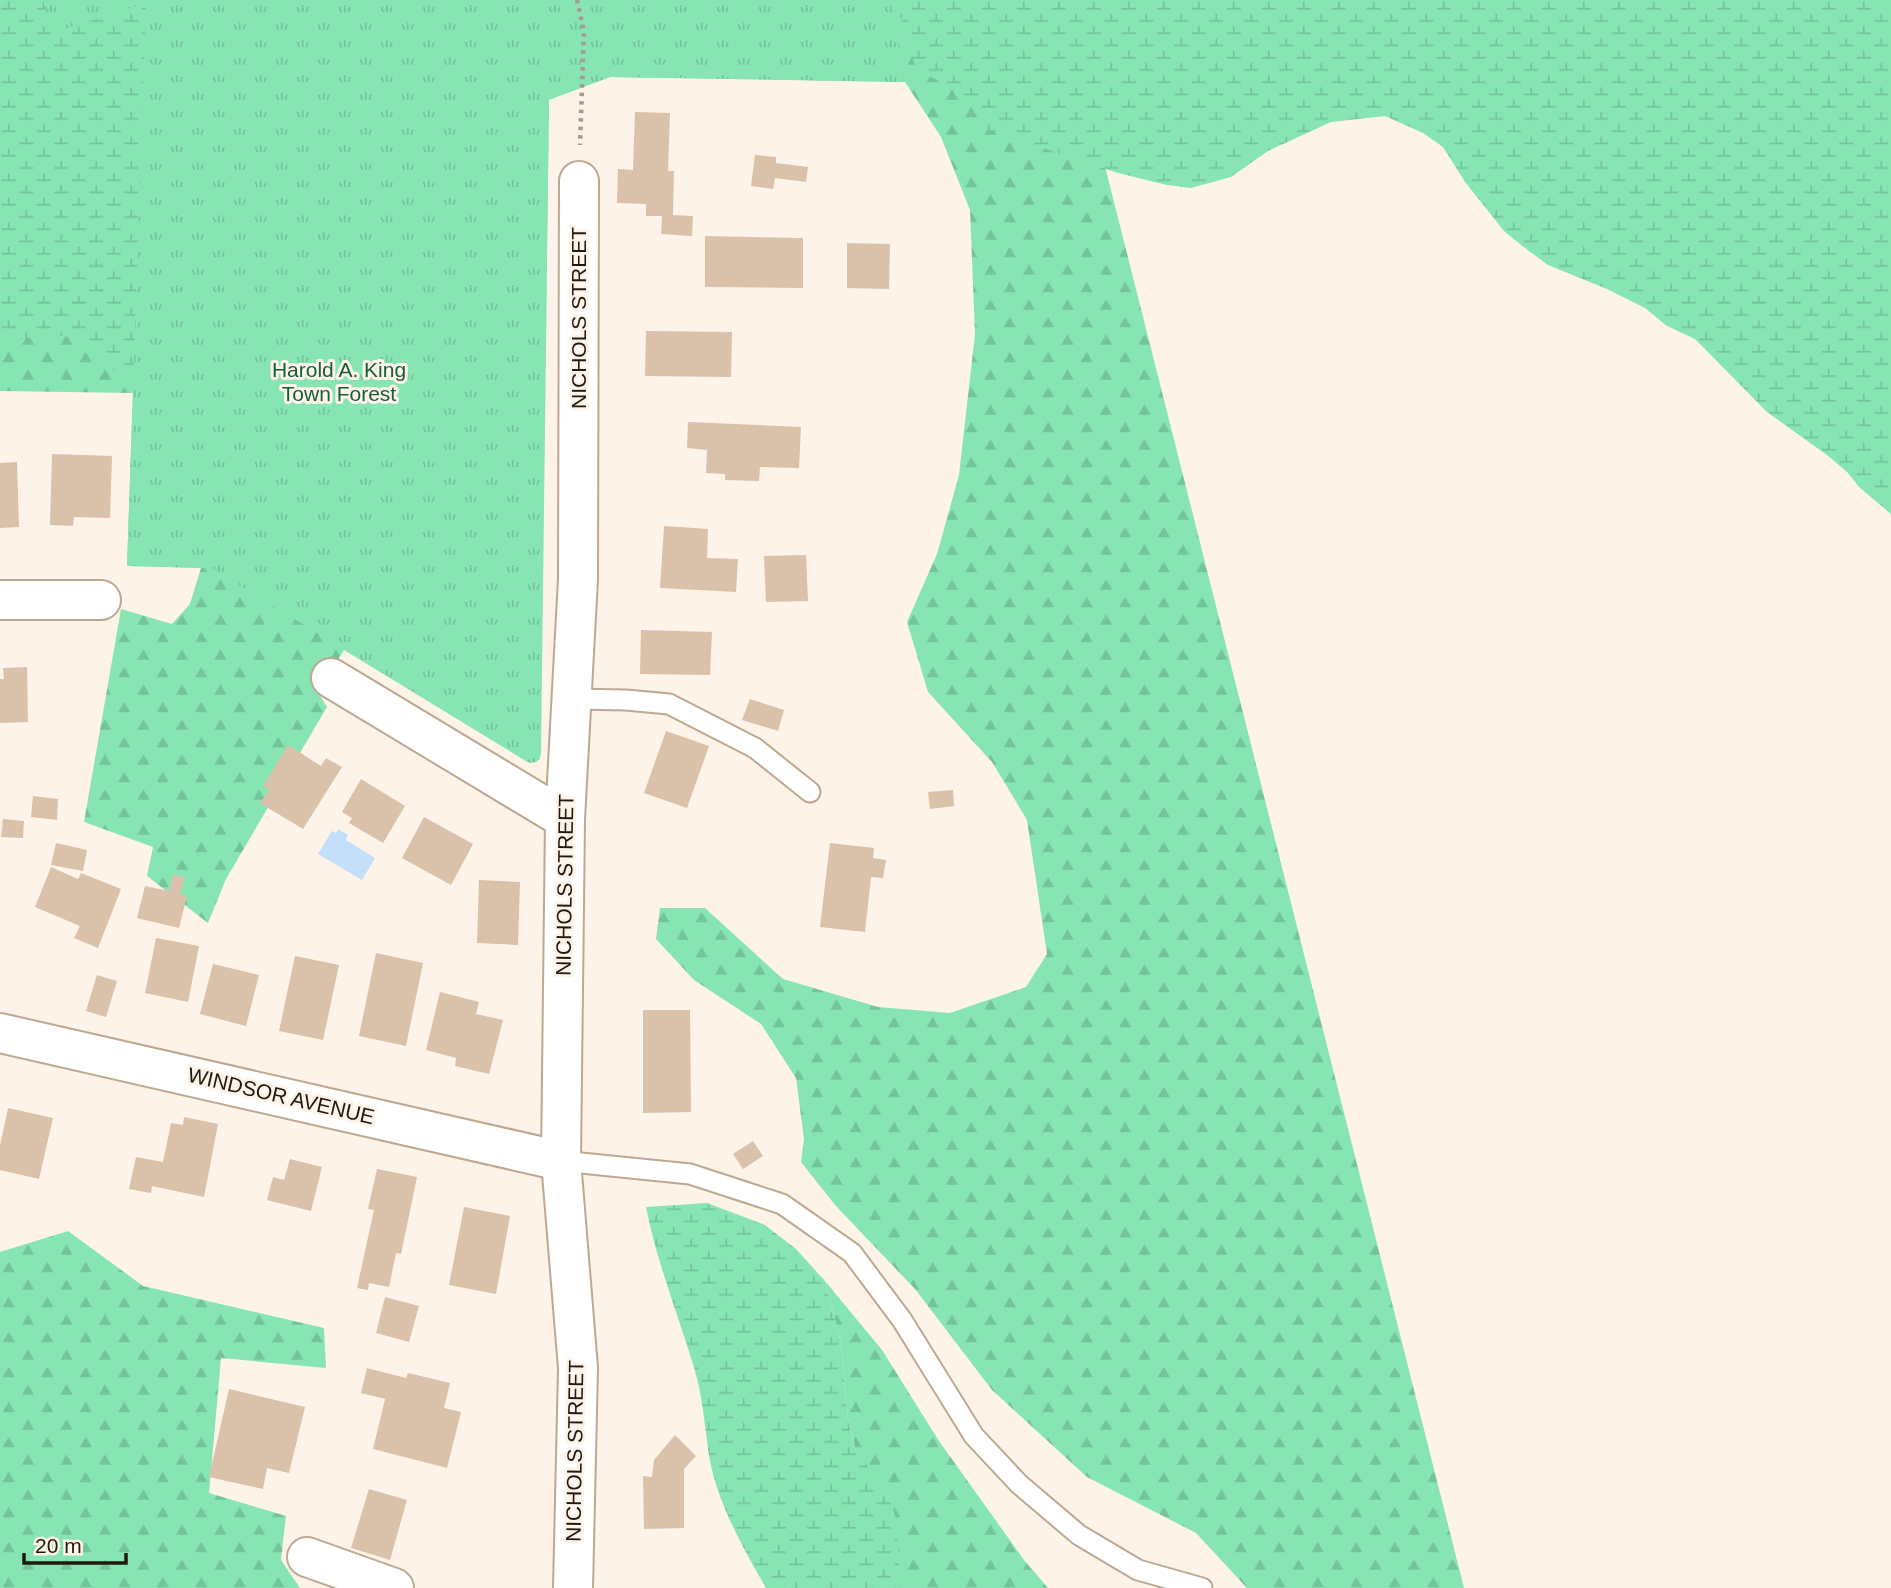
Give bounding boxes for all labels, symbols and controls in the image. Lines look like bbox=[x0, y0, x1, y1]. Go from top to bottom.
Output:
street label: NICHOLS STREET bbox=[567, 227, 590, 409]
park label: Harold A. King Town Forest bbox=[272, 358, 406, 405]
street label: NICHOLS STREET bbox=[551, 794, 578, 976]
street label: WINDSOR AVENUE bbox=[185, 1063, 377, 1128]
street label: NICHOLS STREET bbox=[561, 1360, 588, 1542]
scale bar bbox=[24, 1522, 126, 1566]
text: 20 m bbox=[35, 1534, 82, 1557]

